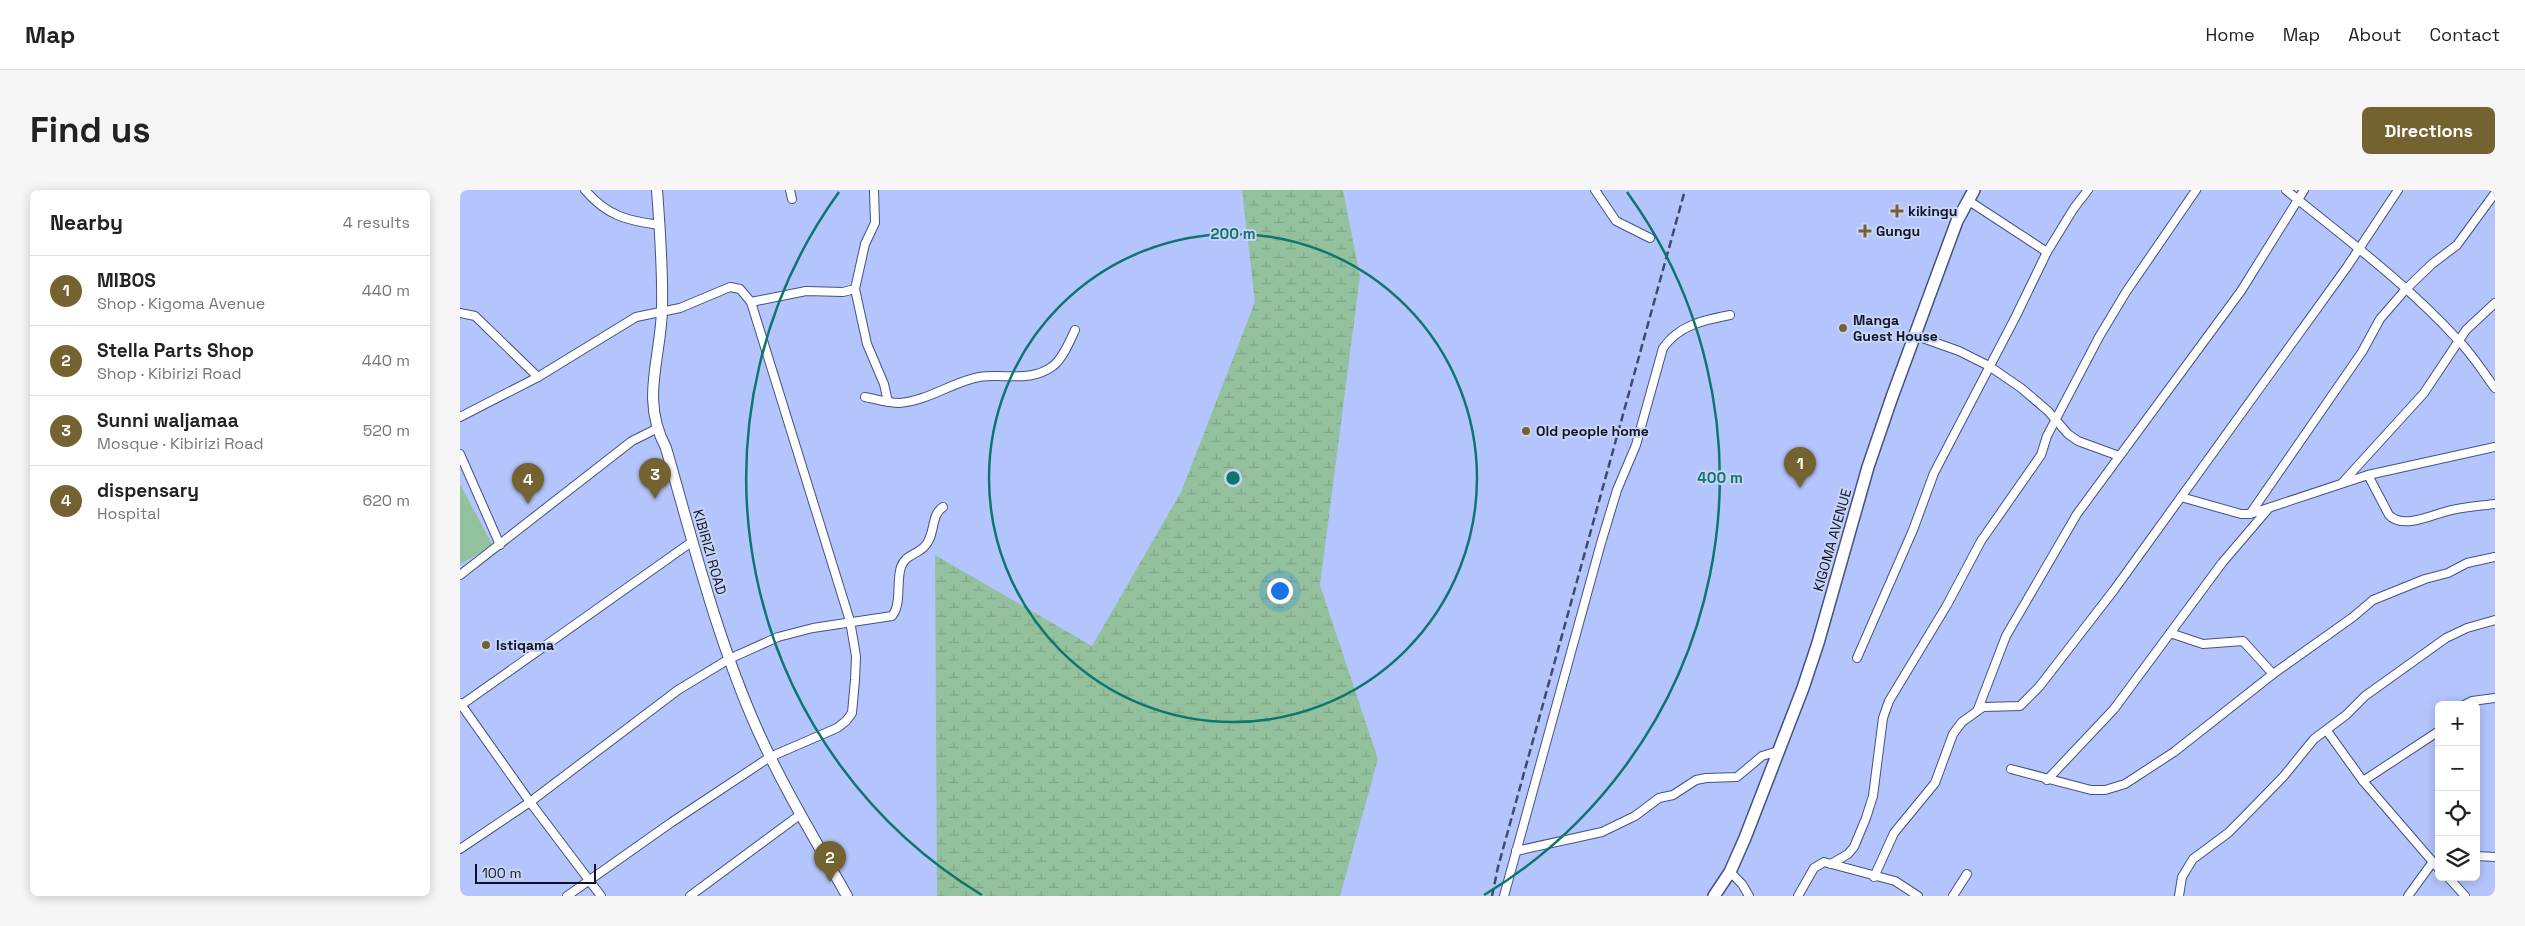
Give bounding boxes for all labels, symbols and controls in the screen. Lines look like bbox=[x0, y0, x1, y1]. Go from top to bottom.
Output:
text: Map bbox=[25, 19, 75, 50]
text: Home bbox=[2206, 23, 2255, 46]
text: Map bbox=[2283, 23, 2320, 46]
text: About bbox=[2348, 23, 2402, 46]
text: Contact bbox=[2430, 23, 2500, 46]
button: Directions bbox=[2362, 107, 2495, 154]
text: Find us bbox=[30, 108, 151, 152]
place label: kikingu bbox=[1908, 202, 1957, 220]
marker: kikingu bbox=[1890, 204, 1904, 218]
text: Nearby bbox=[50, 209, 123, 236]
text: 4 results bbox=[343, 212, 410, 233]
place label: Gungu bbox=[1876, 222, 1920, 240]
text: 200 m bbox=[1211, 224, 1255, 243]
marker: Gungu bbox=[1858, 224, 1872, 238]
text: MIBOS bbox=[97, 268, 156, 293]
text: 1 bbox=[62, 280, 70, 301]
text: 440 m bbox=[362, 280, 410, 301]
text: Shop · Kigoma Avenue bbox=[97, 293, 265, 314]
place label: Manga Guest House bbox=[1853, 311, 1938, 345]
marker: Manga Guest House bbox=[1837, 322, 1849, 334]
text: Stella Parts Shop bbox=[97, 338, 254, 363]
text: 2 bbox=[61, 350, 71, 371]
text: 440 m bbox=[362, 350, 410, 371]
text: Shop · Kibirizi Road bbox=[97, 363, 242, 384]
text: Sunni waljamaa bbox=[97, 408, 239, 433]
text: 3 bbox=[61, 420, 71, 441]
text: 520 m bbox=[363, 420, 410, 441]
place label: Old people home bbox=[1536, 422, 1649, 440]
marker: Old people home bbox=[1520, 425, 1532, 437]
text: Mosque · Kibirizi Road bbox=[97, 433, 263, 454]
pin: 1 bbox=[1784, 447, 1816, 488]
pin: 3 bbox=[639, 458, 671, 499]
pin: 4 bbox=[512, 463, 544, 504]
text: 400 m bbox=[1697, 468, 1743, 487]
centre of rings bbox=[1224, 469, 1242, 487]
text: dispensary bbox=[97, 478, 199, 503]
street label: KIGOMA AVENUE bbox=[1809, 487, 1855, 593]
text: 4 bbox=[61, 490, 71, 511]
text: 620 m bbox=[362, 490, 410, 511]
text: Hospital bbox=[97, 503, 160, 524]
street label: KIBIRIZI ROAD bbox=[689, 507, 731, 597]
your location bbox=[1267, 578, 1293, 604]
place label: Istiqama bbox=[496, 636, 554, 654]
marker: Istiqama bbox=[480, 639, 492, 651]
map controls bbox=[2435, 701, 2480, 881]
button: + bbox=[2435, 701, 2480, 746]
button: − bbox=[2435, 746, 2480, 791]
button: locate bbox=[2435, 791, 2480, 836]
button: layers bbox=[2435, 836, 2480, 881]
pin: 2 bbox=[814, 841, 846, 882]
scale bar bbox=[475, 861, 596, 884]
text: 100 m bbox=[482, 864, 521, 882]

